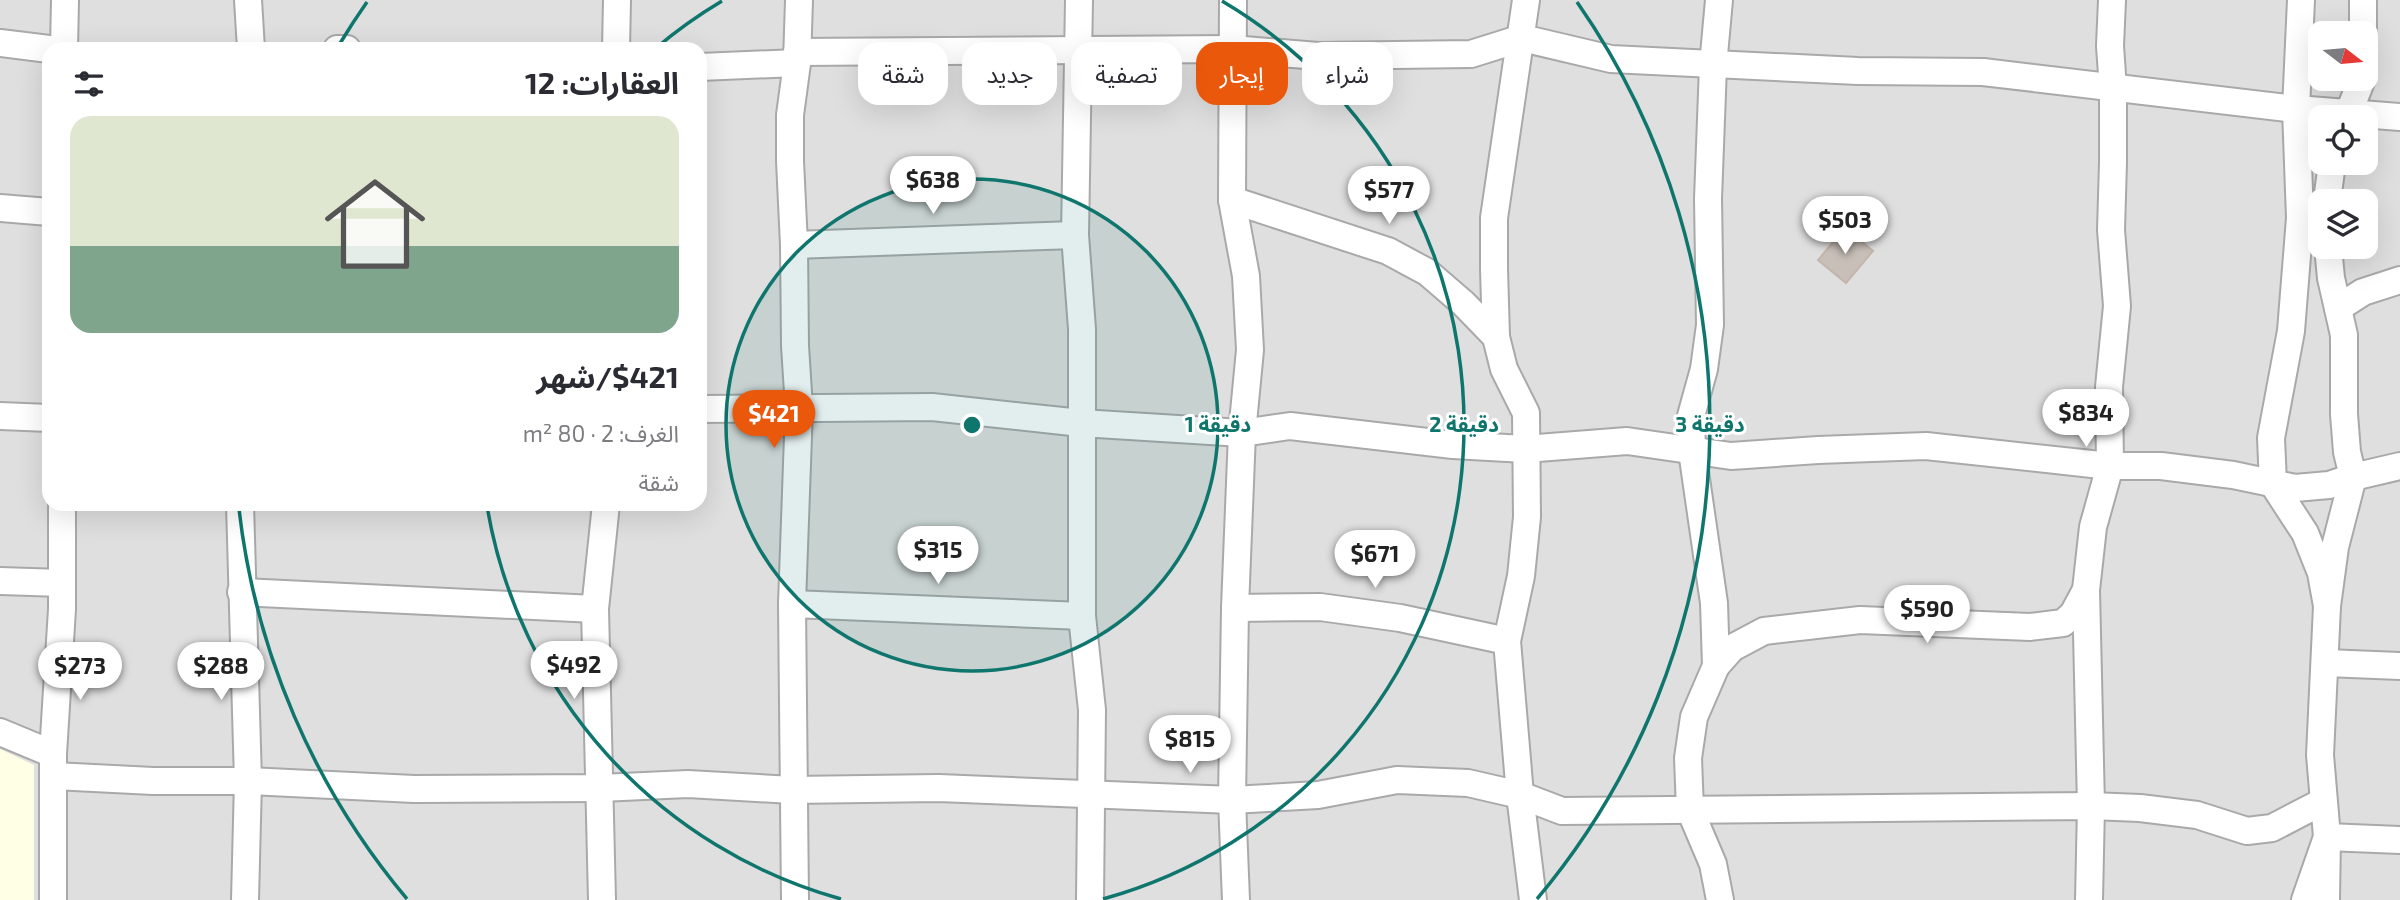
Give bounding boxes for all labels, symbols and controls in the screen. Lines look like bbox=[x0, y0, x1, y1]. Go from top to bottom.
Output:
north arrow bbox=[2308, 21, 2378, 91]
map controls bbox=[2308, 21, 2378, 259]
chip: شقة bbox=[858, 42, 948, 105]
chip: جديد bbox=[962, 42, 1057, 105]
chip: تصفية bbox=[1071, 42, 1182, 105]
chip: إيجار bbox=[1196, 42, 1288, 105]
chip: شراء bbox=[1302, 42, 1393, 105]
text: العقارات: 12 bbox=[525, 64, 679, 100]
icon: filters bbox=[70, 65, 108, 103]
button: locate bbox=[2308, 105, 2378, 175]
pin: $638 bbox=[892, 156, 974, 216]
icon: home bbox=[312, 161, 438, 287]
text: $638 bbox=[906, 165, 960, 193]
pin: $577 bbox=[1348, 166, 1430, 226]
text: $577 bbox=[1364, 175, 1414, 203]
button: layers bbox=[2308, 189, 2378, 259]
pin: $503 bbox=[1804, 196, 1886, 256]
text: $503 bbox=[1818, 205, 1872, 233]
text: $421/شهر bbox=[536, 358, 679, 394]
pin: $834 bbox=[2045, 390, 2127, 449]
pin: $421 bbox=[733, 391, 815, 450]
text: $834 bbox=[2058, 398, 2114, 426]
text: $421 bbox=[748, 399, 800, 427]
text: 1 دقيقة bbox=[1185, 411, 1251, 437]
text: 2 دقيقة bbox=[1429, 411, 1499, 437]
text: 3 دقيقة bbox=[1675, 411, 1745, 437]
centre of rings bbox=[960, 413, 984, 437]
text: الغرف: 2 · 80 m² bbox=[523, 419, 679, 447]
text: شقة bbox=[638, 468, 679, 496]
pin: $315 bbox=[897, 526, 979, 586]
pin: $671 bbox=[1334, 530, 1416, 590]
text: $315 bbox=[913, 535, 963, 563]
text: $671 bbox=[1351, 539, 1400, 567]
pin: $590 bbox=[1886, 586, 1968, 645]
text: $590 bbox=[1900, 594, 1954, 622]
pin: $273 bbox=[39, 642, 121, 702]
pin: $288 bbox=[180, 642, 262, 702]
pin: $492 bbox=[533, 642, 615, 701]
text: $492 bbox=[547, 650, 601, 678]
text: $273 bbox=[54, 651, 106, 679]
text: $288 bbox=[193, 651, 249, 679]
pin: $815 bbox=[1149, 716, 1231, 775]
text: $815 bbox=[1165, 724, 1215, 752]

